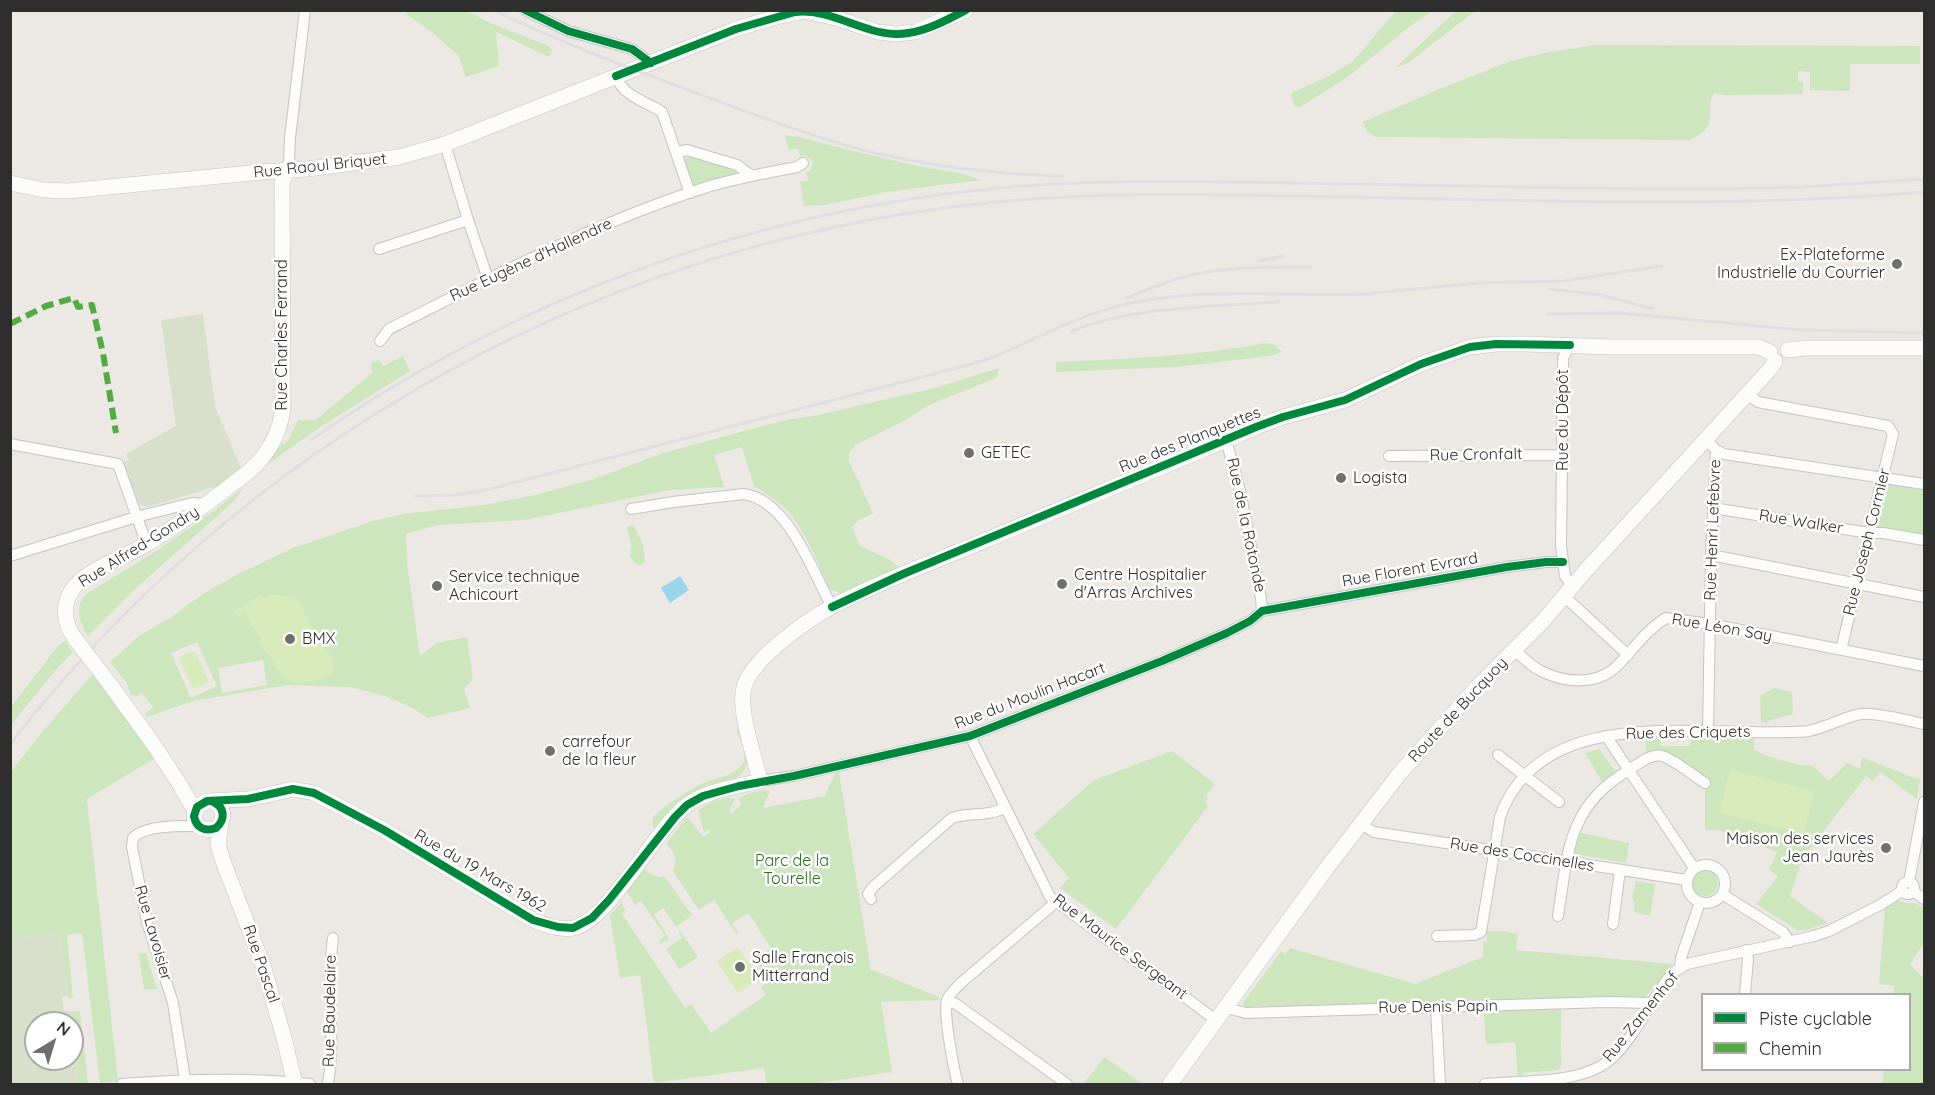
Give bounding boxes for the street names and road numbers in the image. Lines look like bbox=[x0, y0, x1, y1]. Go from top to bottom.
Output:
street label: Rue Raoul Briquet bbox=[253, 149, 387, 183]
street label: Rue Eugène d'Hallendre bbox=[447, 214, 615, 306]
street label: Rue Charles Ferrand bbox=[272, 259, 292, 411]
street label: Rue du Dépôt bbox=[1553, 369, 1573, 471]
street label: Rue des Planquettes bbox=[1116, 403, 1264, 477]
street label: Rue Cronfalt bbox=[1429, 445, 1523, 465]
street label: Rue de la Rotonde bbox=[1222, 456, 1270, 594]
street label: Rue Henri Lefebvre bbox=[1701, 459, 1725, 601]
street label: Rue Joseph Cormier bbox=[1839, 466, 1895, 618]
street label: Rue Alfred-Gondry bbox=[75, 502, 203, 592]
street label: Rue Walker bbox=[1757, 506, 1845, 538]
street label: Rue Florent Evrard bbox=[1341, 549, 1479, 591]
street label: Rue Léon Say bbox=[1670, 610, 1774, 646]
street label: Route de Bucquoy bbox=[1404, 653, 1512, 767]
street label: Rue du Moulin Hacart bbox=[952, 658, 1108, 734]
street label: Rue des Criquets bbox=[1625, 722, 1751, 744]
street label: Rue du 19 Mars 1962 bbox=[411, 825, 549, 917]
street label: Rue des Coccinelles bbox=[1448, 834, 1596, 876]
street label: Rue Lavoisier bbox=[130, 883, 176, 983]
street label: Rue Maurice Sergeant bbox=[1049, 890, 1191, 1004]
street label: Rue Pascal bbox=[239, 922, 283, 1006]
street label: Rue Baudelaire bbox=[319, 955, 341, 1067]
street label: Rue Zamenhof bbox=[1599, 968, 1683, 1066]
street label: Rue Denis Papin bbox=[1378, 996, 1498, 1018]

